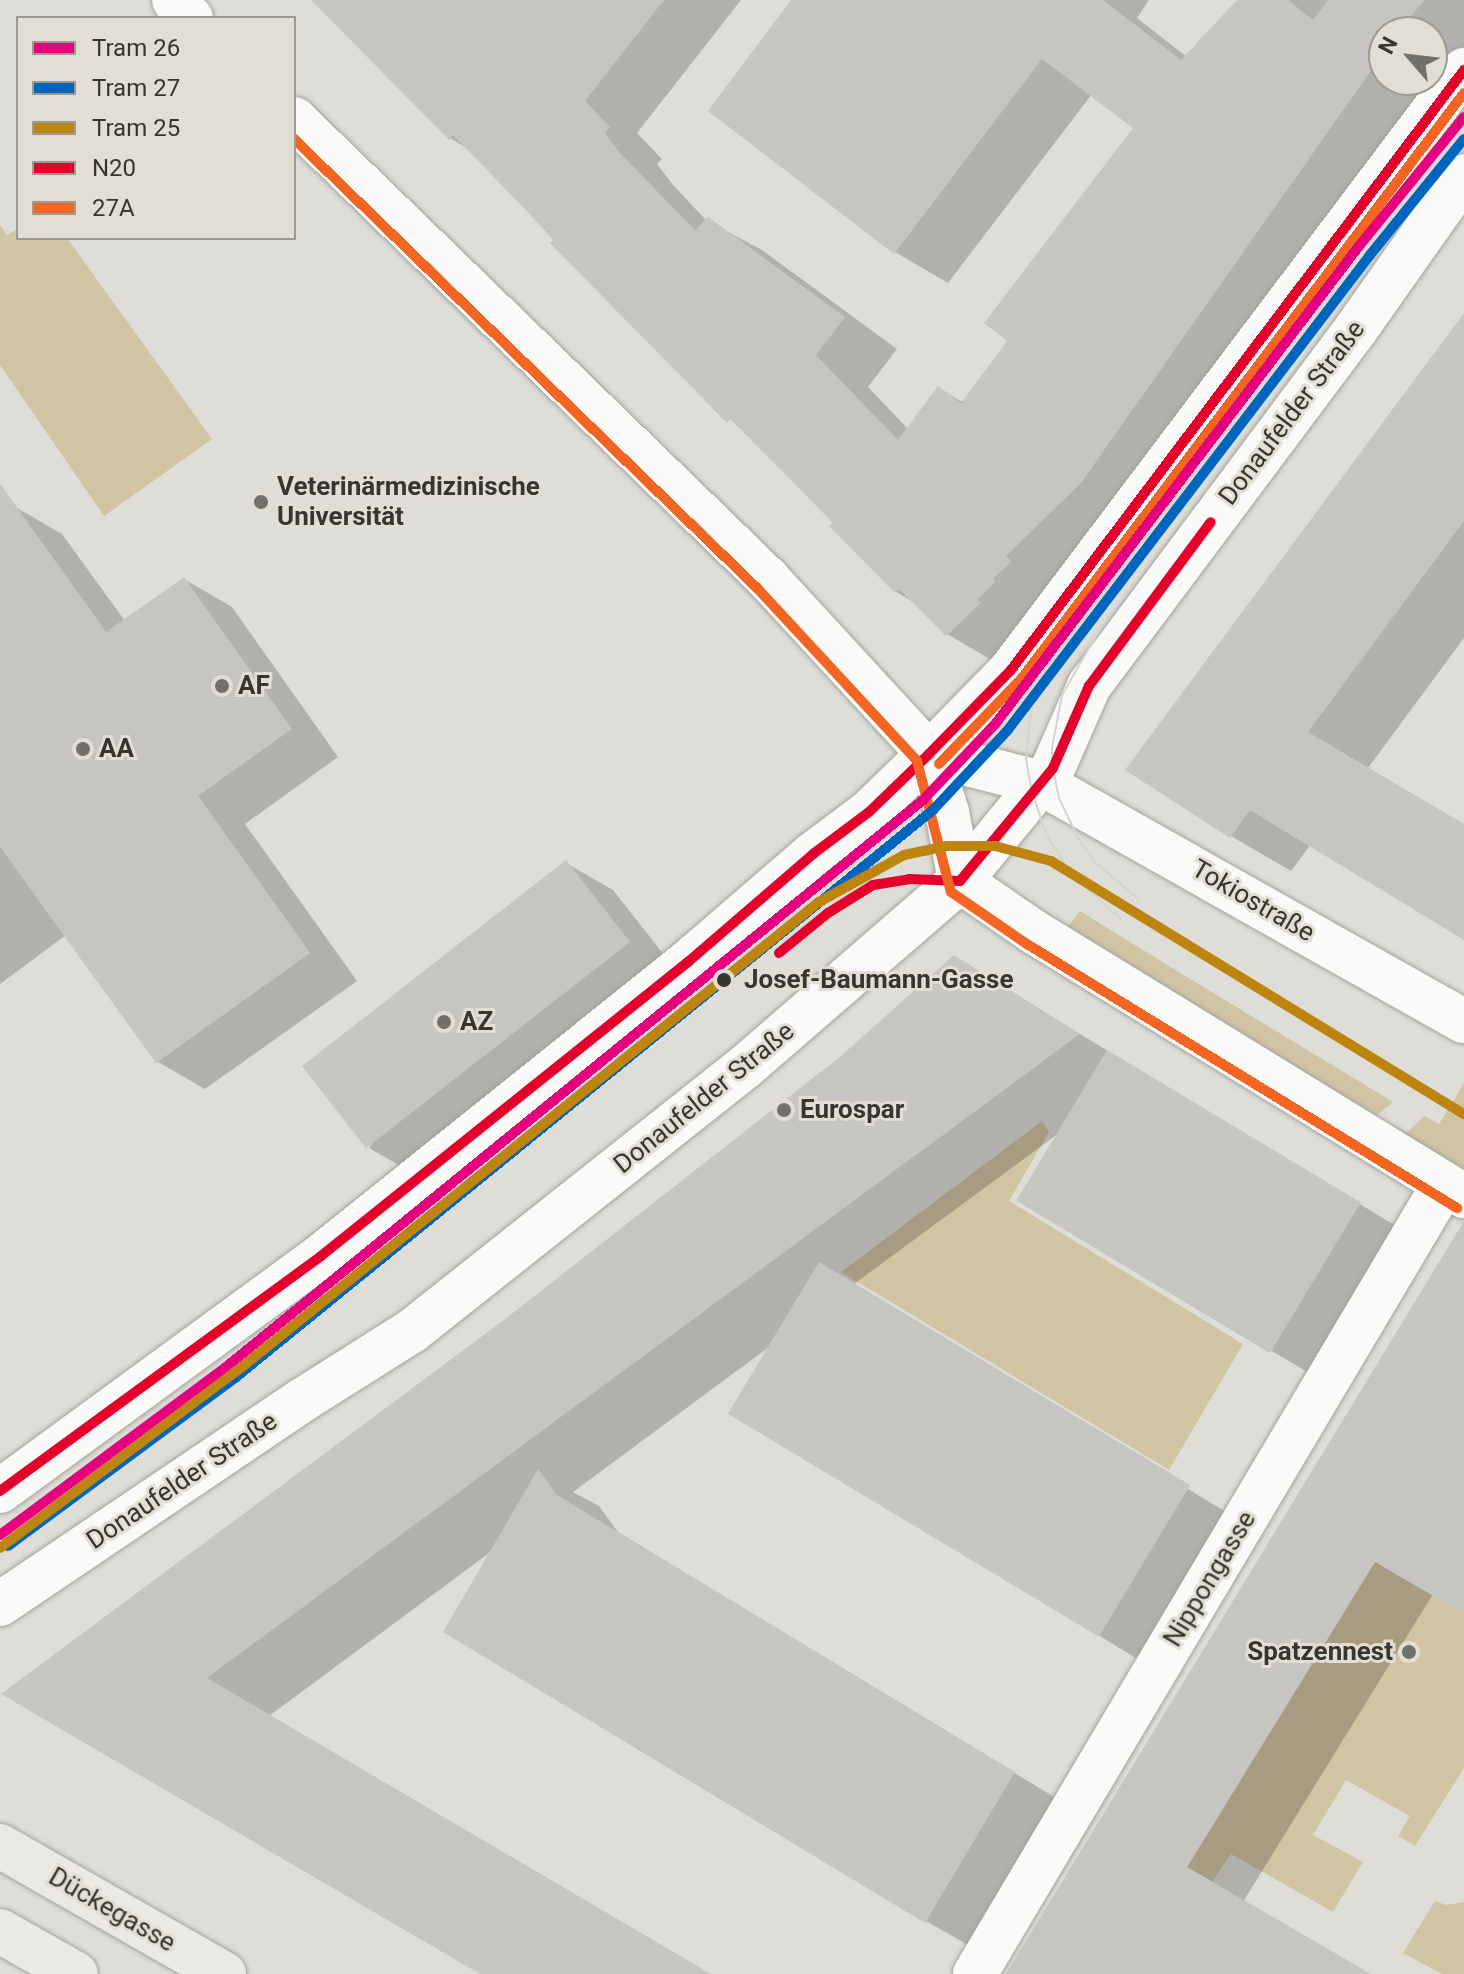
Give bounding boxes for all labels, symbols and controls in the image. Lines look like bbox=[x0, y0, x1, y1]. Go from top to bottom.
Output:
legend bbox=[16, 16, 296, 240]
north arrow bbox=[1368, 16, 1448, 96]
text: N bbox=[1373, 33, 1403, 58]
text: Tram 26 bbox=[92, 34, 180, 62]
text: Tram 27 bbox=[92, 74, 180, 102]
text: Tram 25 bbox=[92, 114, 180, 142]
text: N20 bbox=[92, 154, 136, 182]
text: 27A bbox=[92, 194, 135, 222]
street label: Donaufelder Straße bbox=[1212, 315, 1372, 511]
place label: Veterinärmedizinische Universität bbox=[277, 471, 540, 532]
marker: Veterinärmedizinische Universität bbox=[252, 493, 270, 511]
place label: AF bbox=[238, 670, 270, 702]
marker: AF bbox=[213, 677, 231, 695]
place label: AA bbox=[99, 733, 134, 765]
marker: AA bbox=[74, 740, 92, 758]
street label: Tokiostraße bbox=[1186, 853, 1320, 949]
place label: Josef-Baumann-Gasse bbox=[744, 964, 1013, 996]
marker: Josef-Baumann-Gasse bbox=[711, 967, 737, 993]
place label: AZ bbox=[460, 1006, 493, 1038]
marker: AZ bbox=[435, 1013, 453, 1031]
street label: Donaufelder Straße bbox=[608, 1016, 800, 1180]
place label: Eurospar bbox=[800, 1094, 904, 1126]
marker: Eurospar bbox=[775, 1101, 793, 1119]
street label: Donaufelder Straße bbox=[81, 1406, 283, 1556]
street label: Nippongasse bbox=[1157, 1506, 1263, 1652]
place label: Spatzennest bbox=[1247, 1636, 1393, 1668]
marker: Spatzennest bbox=[1400, 1643, 1418, 1661]
street label: Dückegasse bbox=[43, 1861, 181, 1959]

